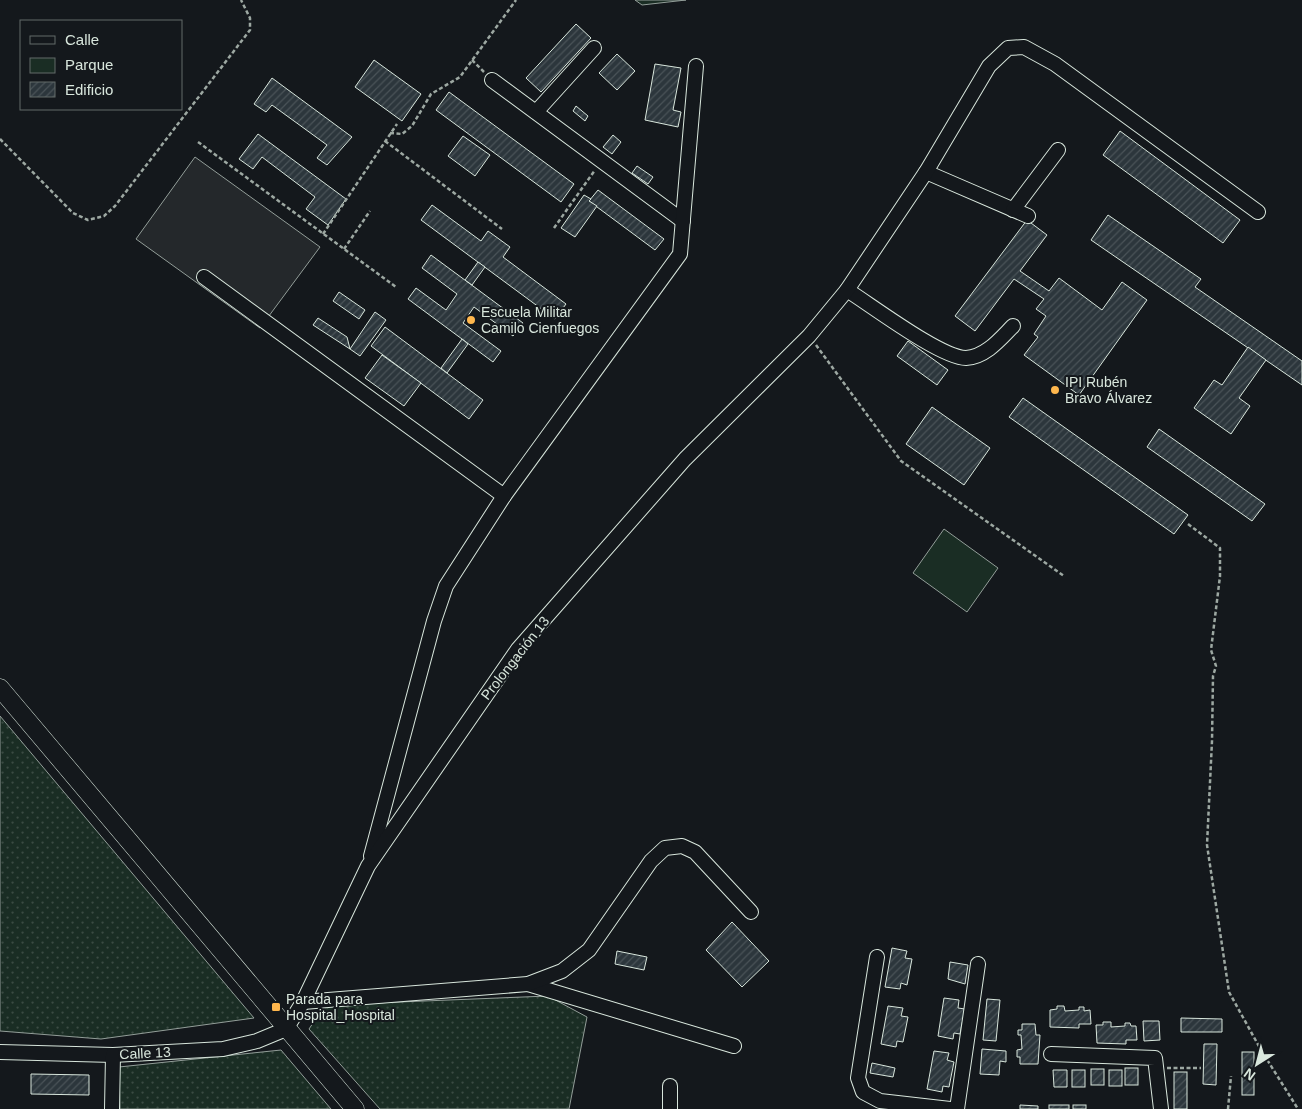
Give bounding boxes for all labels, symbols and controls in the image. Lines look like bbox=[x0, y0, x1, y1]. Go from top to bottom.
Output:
legend bbox=[20, 20, 182, 110]
text: Calle bbox=[65, 31, 99, 48]
text: Parque bbox=[65, 56, 113, 73]
text: Edificio bbox=[65, 81, 113, 98]
place label: Escuela Militar Camilo Cienfuegos bbox=[481, 304, 599, 336]
marker: Escuela Militar Camilo Cienfuegos bbox=[465, 314, 477, 326]
place label: IPI Rubén Bravo Álvarez bbox=[1065, 374, 1152, 406]
marker: IPI Rubén Bravo Álvarez bbox=[1049, 384, 1061, 396]
street label: Prolongación 13 bbox=[478, 613, 553, 703]
place label: Parada para Hospital_Hospital bbox=[286, 991, 395, 1023]
marker: Parada para Hospital_Hospital bbox=[270, 1001, 282, 1013]
north arrow bbox=[1232, 1039, 1282, 1089]
street label: Calle 13 bbox=[119, 1044, 171, 1062]
text: N bbox=[1241, 1065, 1258, 1084]

